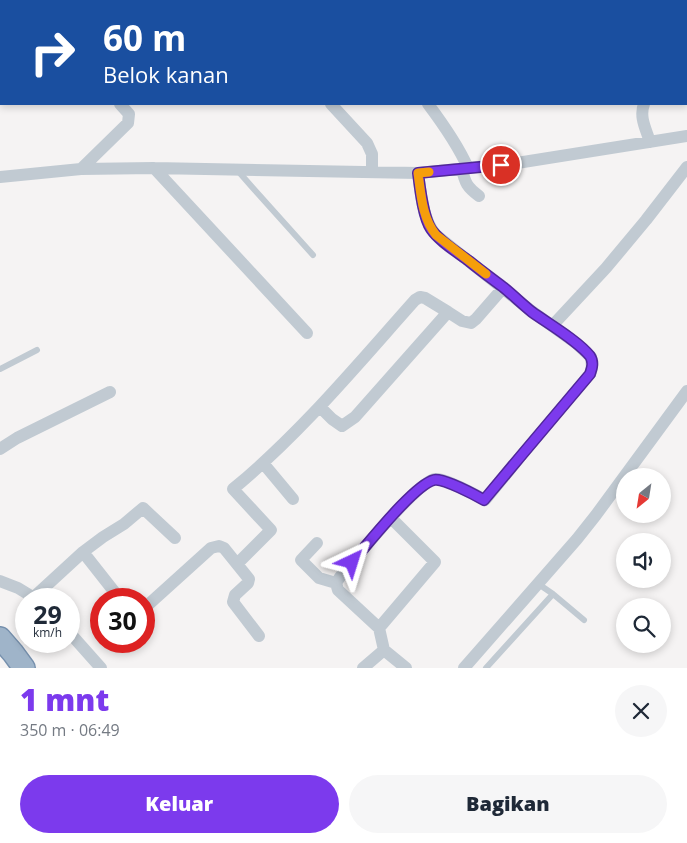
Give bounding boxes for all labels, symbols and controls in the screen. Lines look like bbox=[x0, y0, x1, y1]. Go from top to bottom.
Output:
text: 60 m bbox=[103, 14, 186, 61]
icon: right bbox=[20, 20, 85, 85]
text: Belok kanan bbox=[103, 59, 229, 89]
pin bbox=[480, 144, 522, 186]
icon: arrive bbox=[487, 151, 515, 179]
north arrow bbox=[616, 468, 671, 522]
map controls bbox=[616, 468, 671, 653]
button: sound bbox=[616, 533, 671, 588]
position arrow bbox=[325, 535, 377, 587]
speed limit sign: 30 bbox=[90, 588, 155, 653]
text: 29 bbox=[33, 597, 62, 631]
button: search bbox=[616, 598, 671, 653]
text: km/h bbox=[33, 624, 62, 641]
text: 1 mnt bbox=[20, 679, 109, 720]
button: close bbox=[615, 685, 667, 737]
text: 350 m · 06:49 bbox=[20, 719, 120, 741]
button: Keluar bbox=[20, 775, 339, 833]
button: Bagikan bbox=[349, 775, 667, 833]

